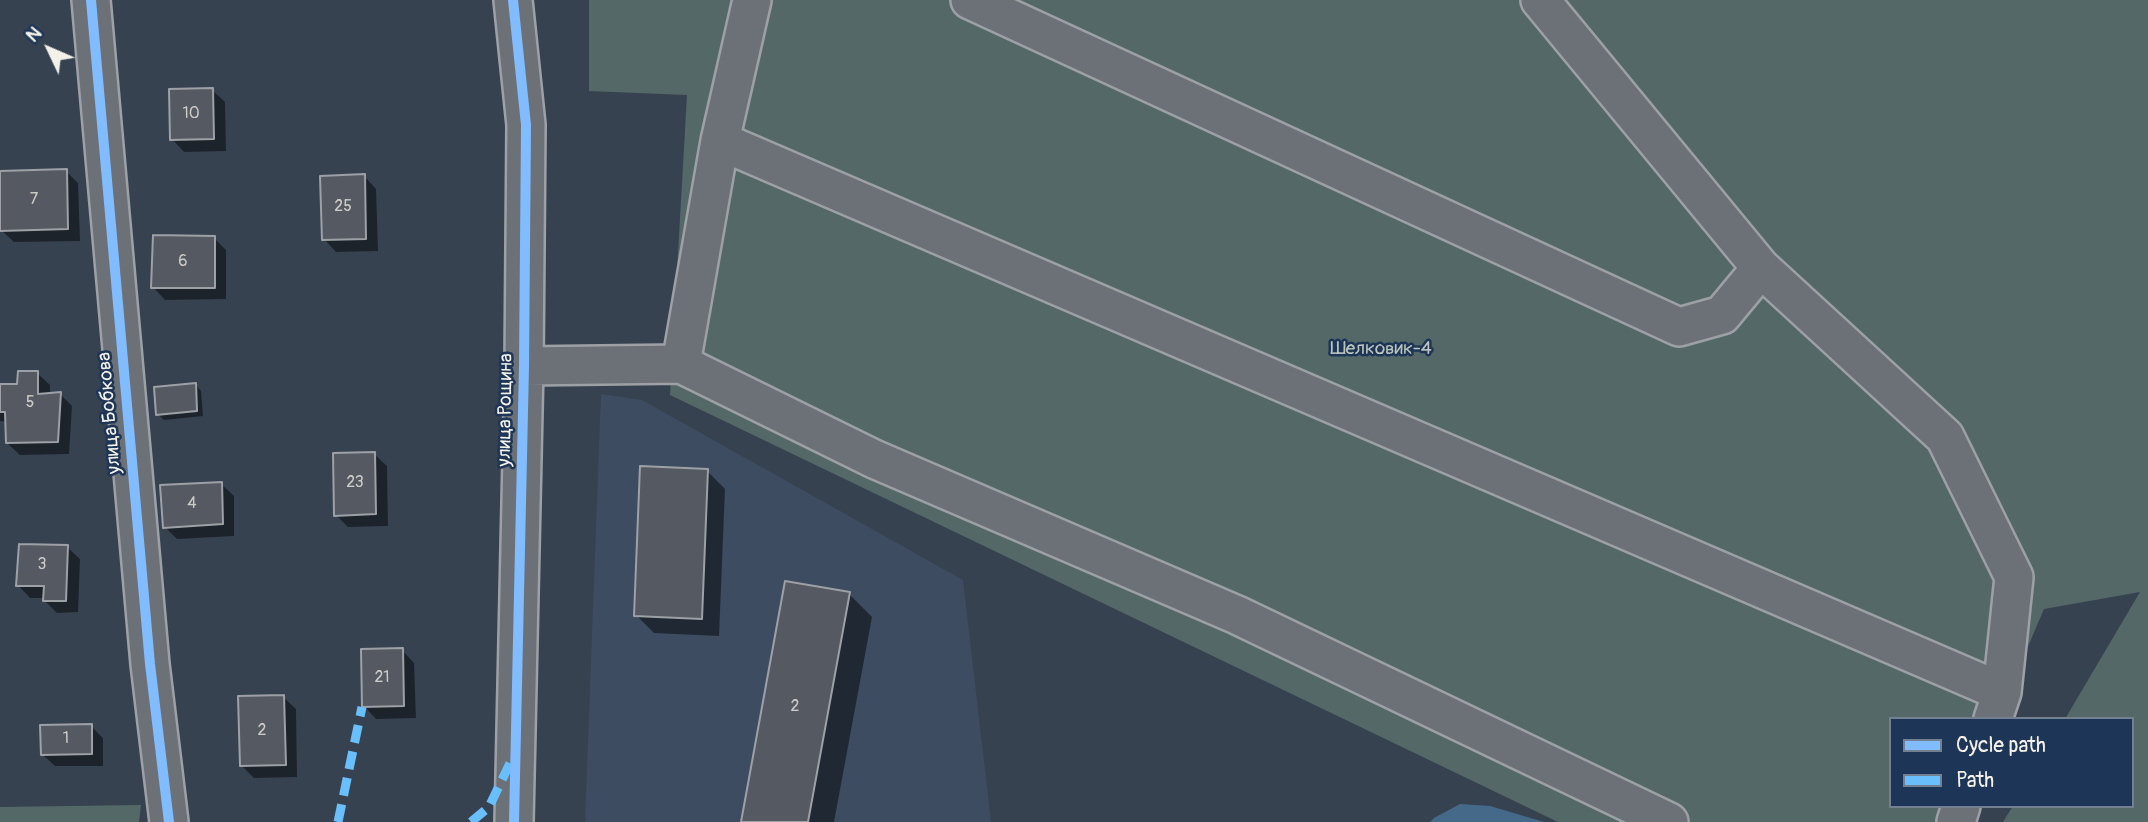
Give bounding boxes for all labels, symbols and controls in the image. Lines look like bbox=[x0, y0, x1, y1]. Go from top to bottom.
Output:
north arrow bbox=[14, 14, 84, 84]
text: N bbox=[21, 21, 47, 47]
house number: 10 bbox=[182, 104, 200, 124]
house number: 7 bbox=[30, 190, 38, 210]
house number: 25 bbox=[334, 197, 352, 217]
house number: 6 bbox=[178, 252, 188, 272]
park label: Шелковик-4 bbox=[1330, 338, 1432, 360]
street label: улица Бобкова bbox=[93, 351, 127, 475]
street label: улица Рощина bbox=[494, 353, 518, 467]
house number: 5 bbox=[26, 393, 34, 413]
house number: 23 bbox=[346, 473, 364, 493]
house number: 4 bbox=[187, 494, 197, 514]
house number: 3 bbox=[38, 555, 46, 575]
house number: 21 bbox=[374, 668, 390, 688]
house number: 2 bbox=[791, 697, 799, 717]
legend bbox=[1889, 717, 2134, 808]
house number: 2 bbox=[258, 721, 266, 741]
house number: 1 bbox=[63, 729, 69, 749]
text: Cycle path bbox=[1956, 732, 2046, 759]
text: Path bbox=[1956, 767, 1994, 794]

